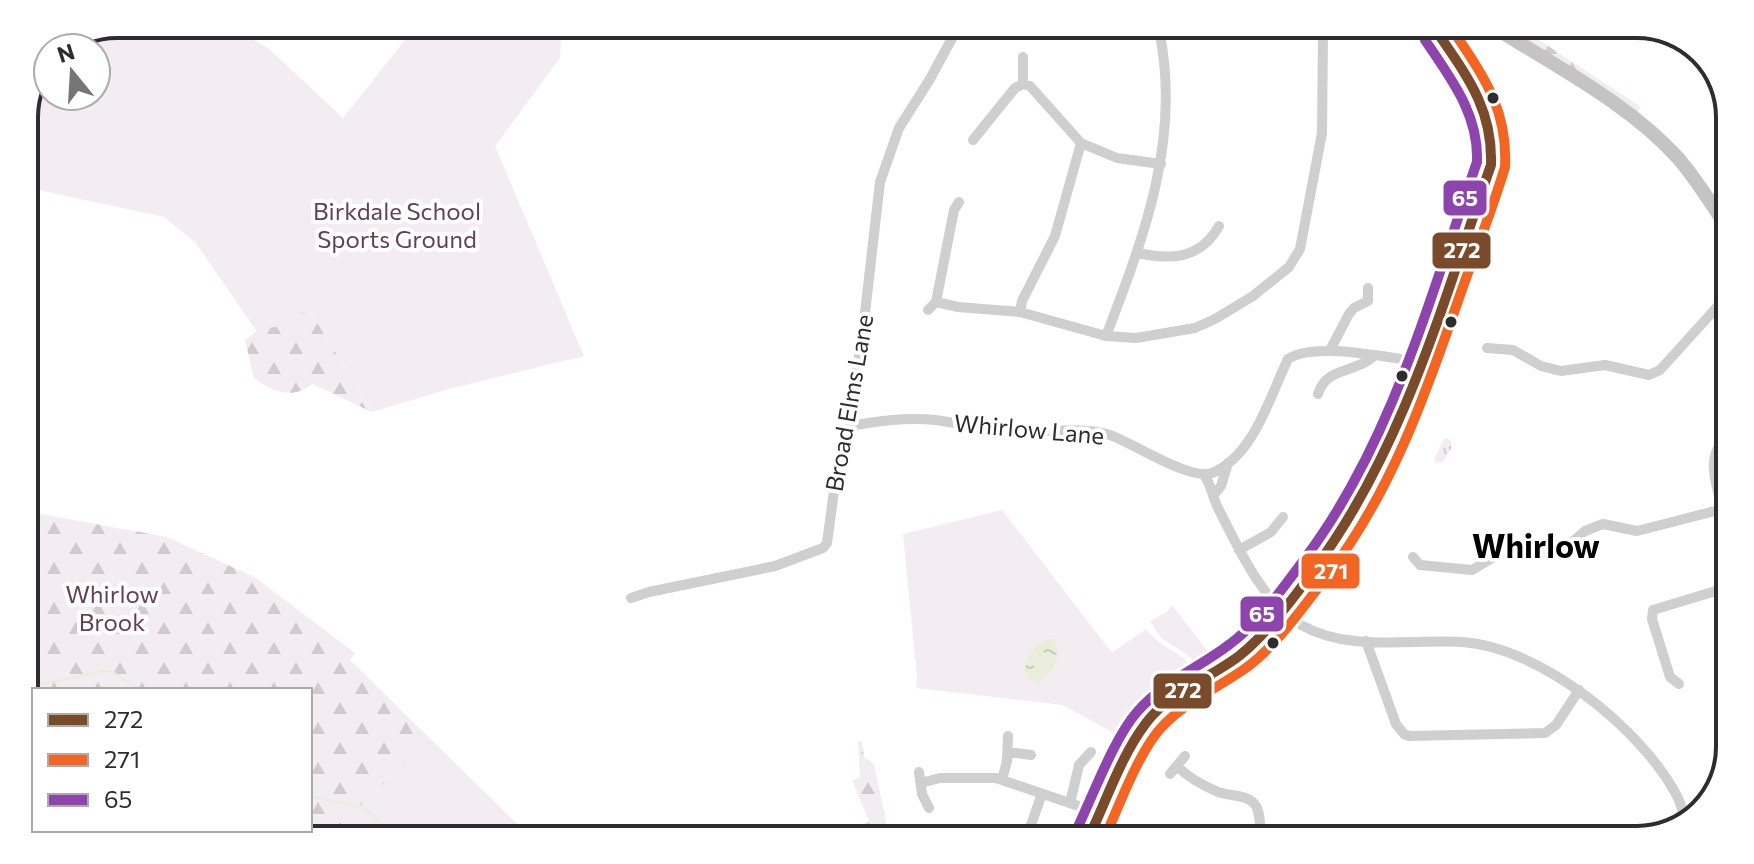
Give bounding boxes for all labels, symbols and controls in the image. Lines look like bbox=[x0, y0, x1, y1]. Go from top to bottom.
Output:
north arrow bbox=[32, 32, 112, 112]
text: N bbox=[54, 37, 78, 68]
unlabelled marker bbox=[1485, 90, 1501, 106]
line badge: 65 bbox=[1442, 179, 1488, 217]
text: 65 bbox=[1452, 184, 1478, 211]
park label: Birkdale School Sports Ground bbox=[313, 196, 481, 253]
line badge: 272 bbox=[1431, 231, 1492, 270]
text: 272 bbox=[1444, 236, 1481, 263]
street label: Broad Elms Lane bbox=[819, 312, 878, 494]
unlabelled marker bbox=[1443, 314, 1459, 330]
unlabelled marker bbox=[1394, 368, 1410, 384]
street label: Whirlow Lane bbox=[953, 408, 1105, 450]
district label: Whirlow bbox=[1472, 525, 1600, 565]
line badge: 271 bbox=[1300, 552, 1361, 590]
text: 271 bbox=[1314, 557, 1348, 584]
park label: Whirlow Brook bbox=[65, 579, 159, 636]
line badge: 65 bbox=[1239, 595, 1285, 633]
text: 65 bbox=[1249, 600, 1275, 627]
unlabelled marker bbox=[1265, 635, 1281, 651]
line badge: 272 bbox=[1152, 672, 1213, 710]
text: 272 bbox=[1165, 676, 1202, 703]
legend bbox=[32, 688, 312, 832]
text: 272 bbox=[104, 704, 143, 733]
text: 271 bbox=[104, 744, 140, 773]
text: 65 bbox=[104, 784, 132, 813]

